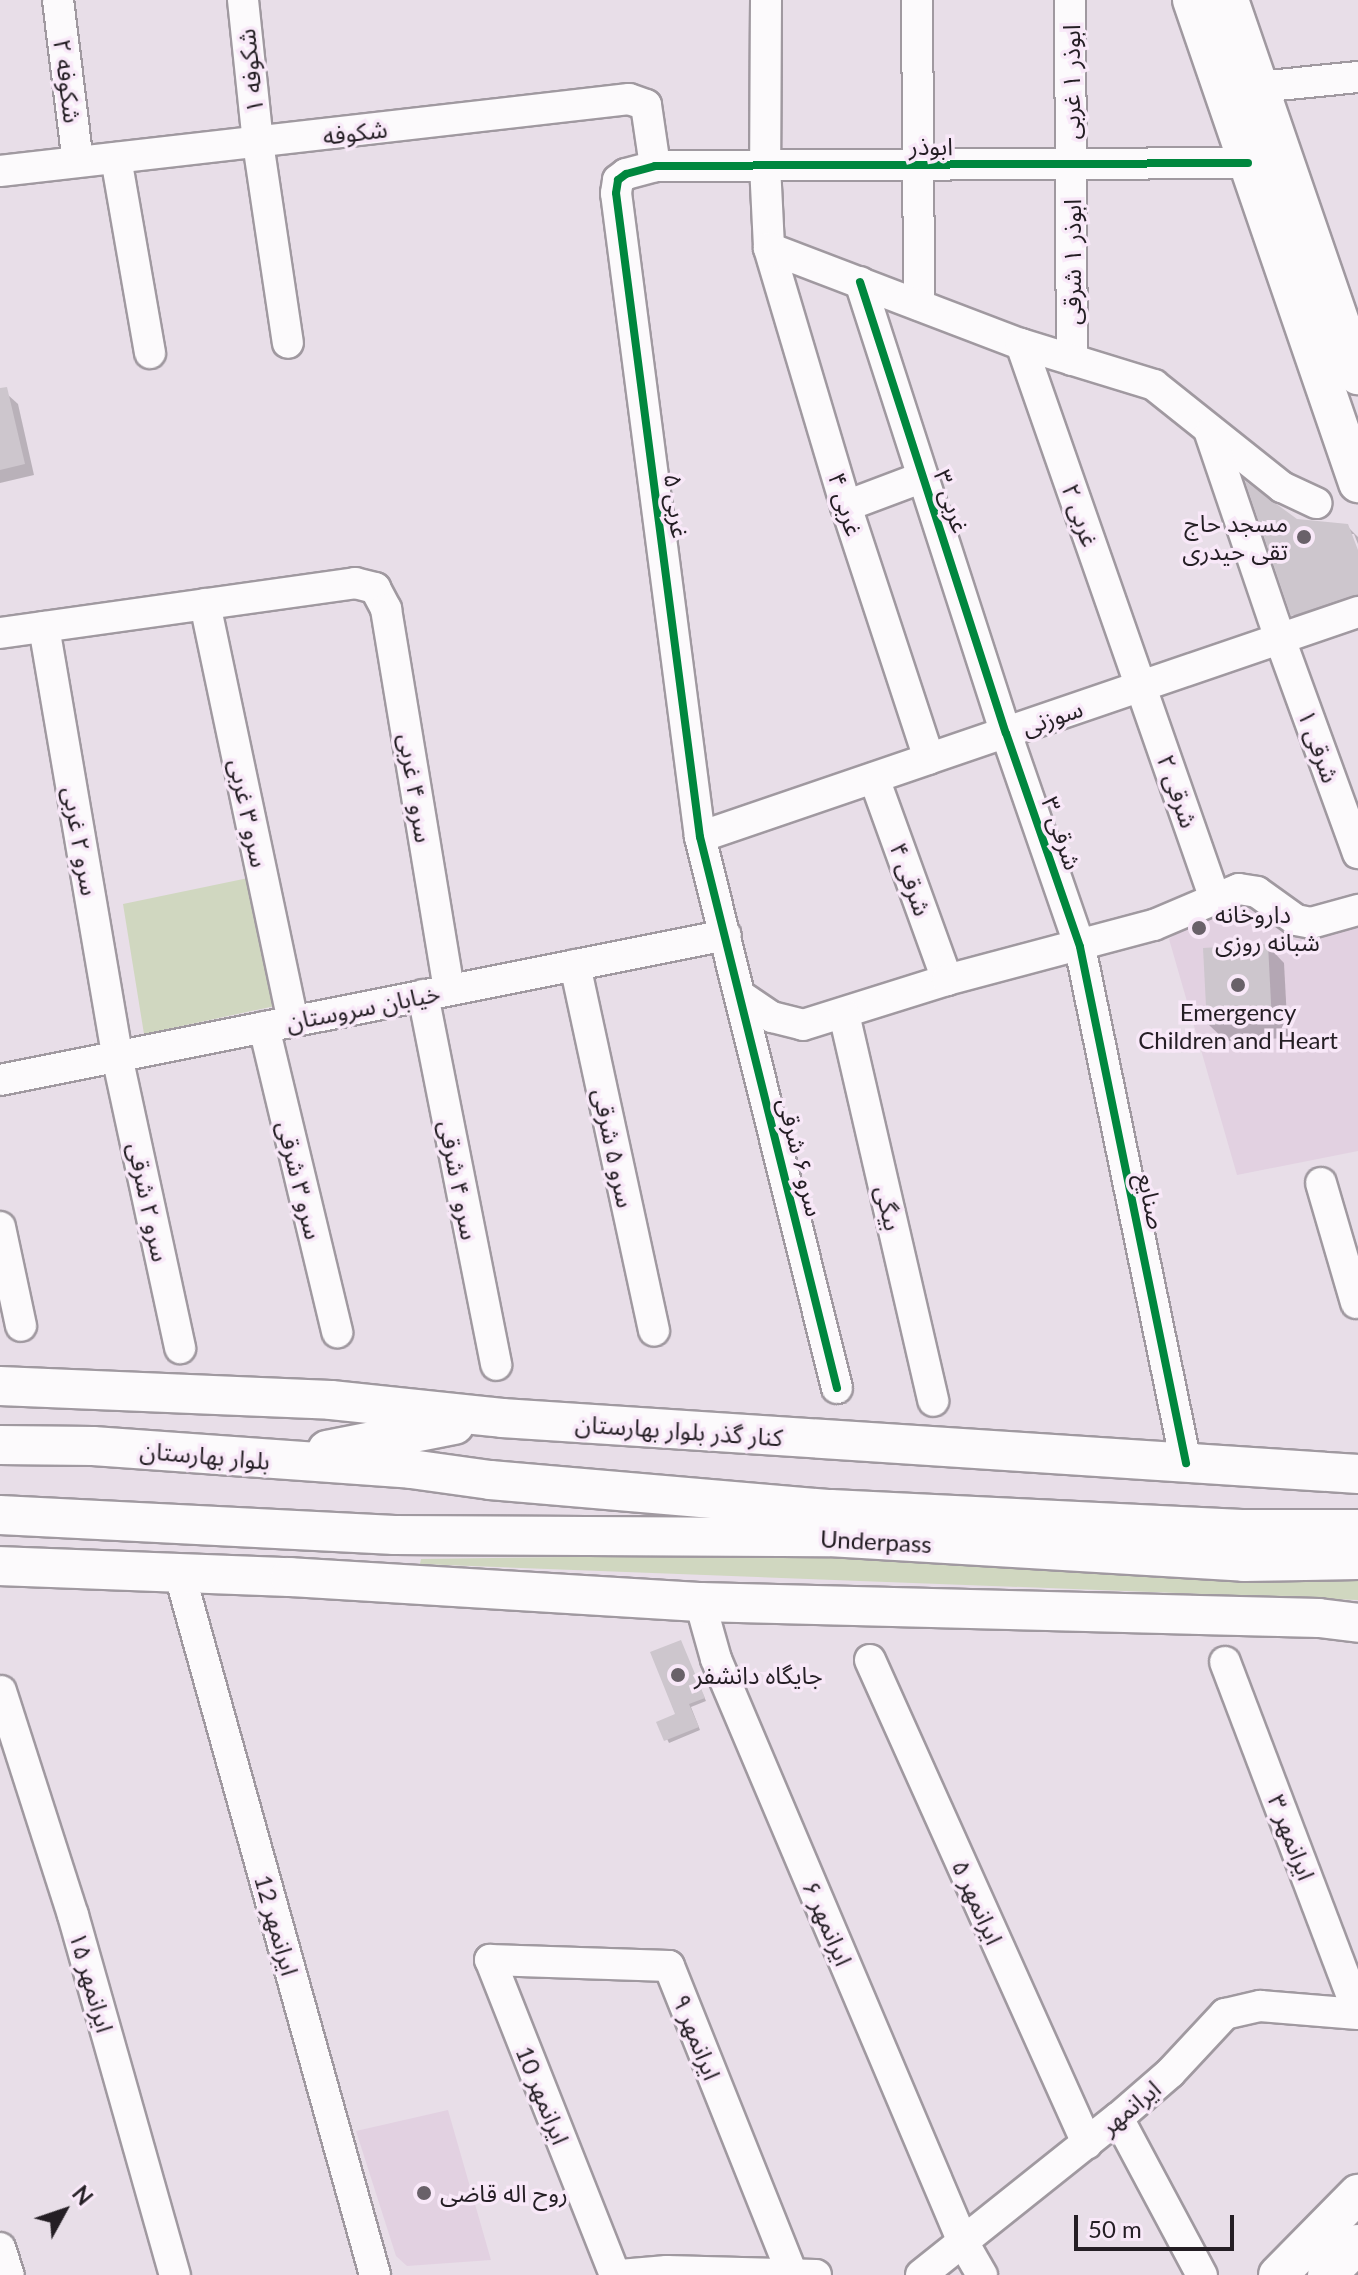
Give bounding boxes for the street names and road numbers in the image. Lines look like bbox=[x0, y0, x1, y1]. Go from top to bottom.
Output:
street label: ابوذر ۱ غربی bbox=[1057, 25, 1085, 139]
street label: شکوفه ۱ bbox=[231, 27, 269, 115]
street label: شکوفه ۲ bbox=[49, 37, 87, 125]
street label: شکوفه bbox=[321, 114, 389, 150]
street label: ابوذر bbox=[909, 132, 953, 160]
street label: ابوذر ۱ شرقی bbox=[1058, 199, 1086, 325]
street label: غربی ۳ bbox=[928, 466, 976, 536]
street label: غربی ۴ bbox=[823, 469, 869, 539]
street label: غربی ۵ bbox=[659, 472, 695, 540]
street label: غربی ۲ bbox=[1057, 480, 1105, 550]
street label: سوزنی bbox=[1018, 693, 1086, 741]
street label: شرقی ۱ bbox=[1292, 705, 1346, 787]
street label: سرو ۴ غربی bbox=[393, 731, 439, 845]
street label: شرقی ۲ bbox=[1152, 750, 1204, 832]
street label: سرو ۳ غربی bbox=[223, 756, 275, 870]
street label: سرو ۲ غربی bbox=[57, 784, 105, 898]
street label: شرقی ۳ bbox=[1036, 792, 1088, 874]
street label: شرقی ۴ bbox=[884, 838, 938, 920]
street label: خیابان سروستان bbox=[284, 978, 442, 1036]
street label: سرو ۵ شرقی bbox=[587, 1086, 641, 1210]
street label: سرو ۶ شرقی bbox=[772, 1095, 830, 1219]
street label: سرو ۳ شرقی bbox=[271, 1118, 329, 1242]
street label: سرو ۴ شرقی bbox=[433, 1118, 485, 1242]
street label: سرو ۲ شرقی bbox=[122, 1140, 176, 1264]
street label: صنایع bbox=[1132, 1170, 1172, 1232]
street label: بیگی bbox=[870, 1183, 908, 1233]
street label: کنار گذر بلوار بهارستان bbox=[574, 1408, 784, 1452]
street label: بلوار بهارستان bbox=[139, 1435, 271, 1475]
street label: Underpass bbox=[819, 1524, 933, 1558]
street label: ایرانمهر ۳ bbox=[1263, 1790, 1321, 1884]
street label: ایرانمهر ۵ bbox=[947, 1855, 1009, 1949]
street label: ایرانمهر 12 bbox=[249, 1871, 305, 1979]
street label: ایرانمهر ۶ bbox=[797, 1876, 859, 1970]
street label: ایرانمهر ۱۵ bbox=[64, 1928, 120, 2036]
street label: ایرانمهر ۹ bbox=[667, 1990, 727, 2084]
street label: ایرانمهر 10 bbox=[510, 2042, 576, 2148]
street label: ایرانمهر bbox=[1094, 2074, 1166, 2140]

